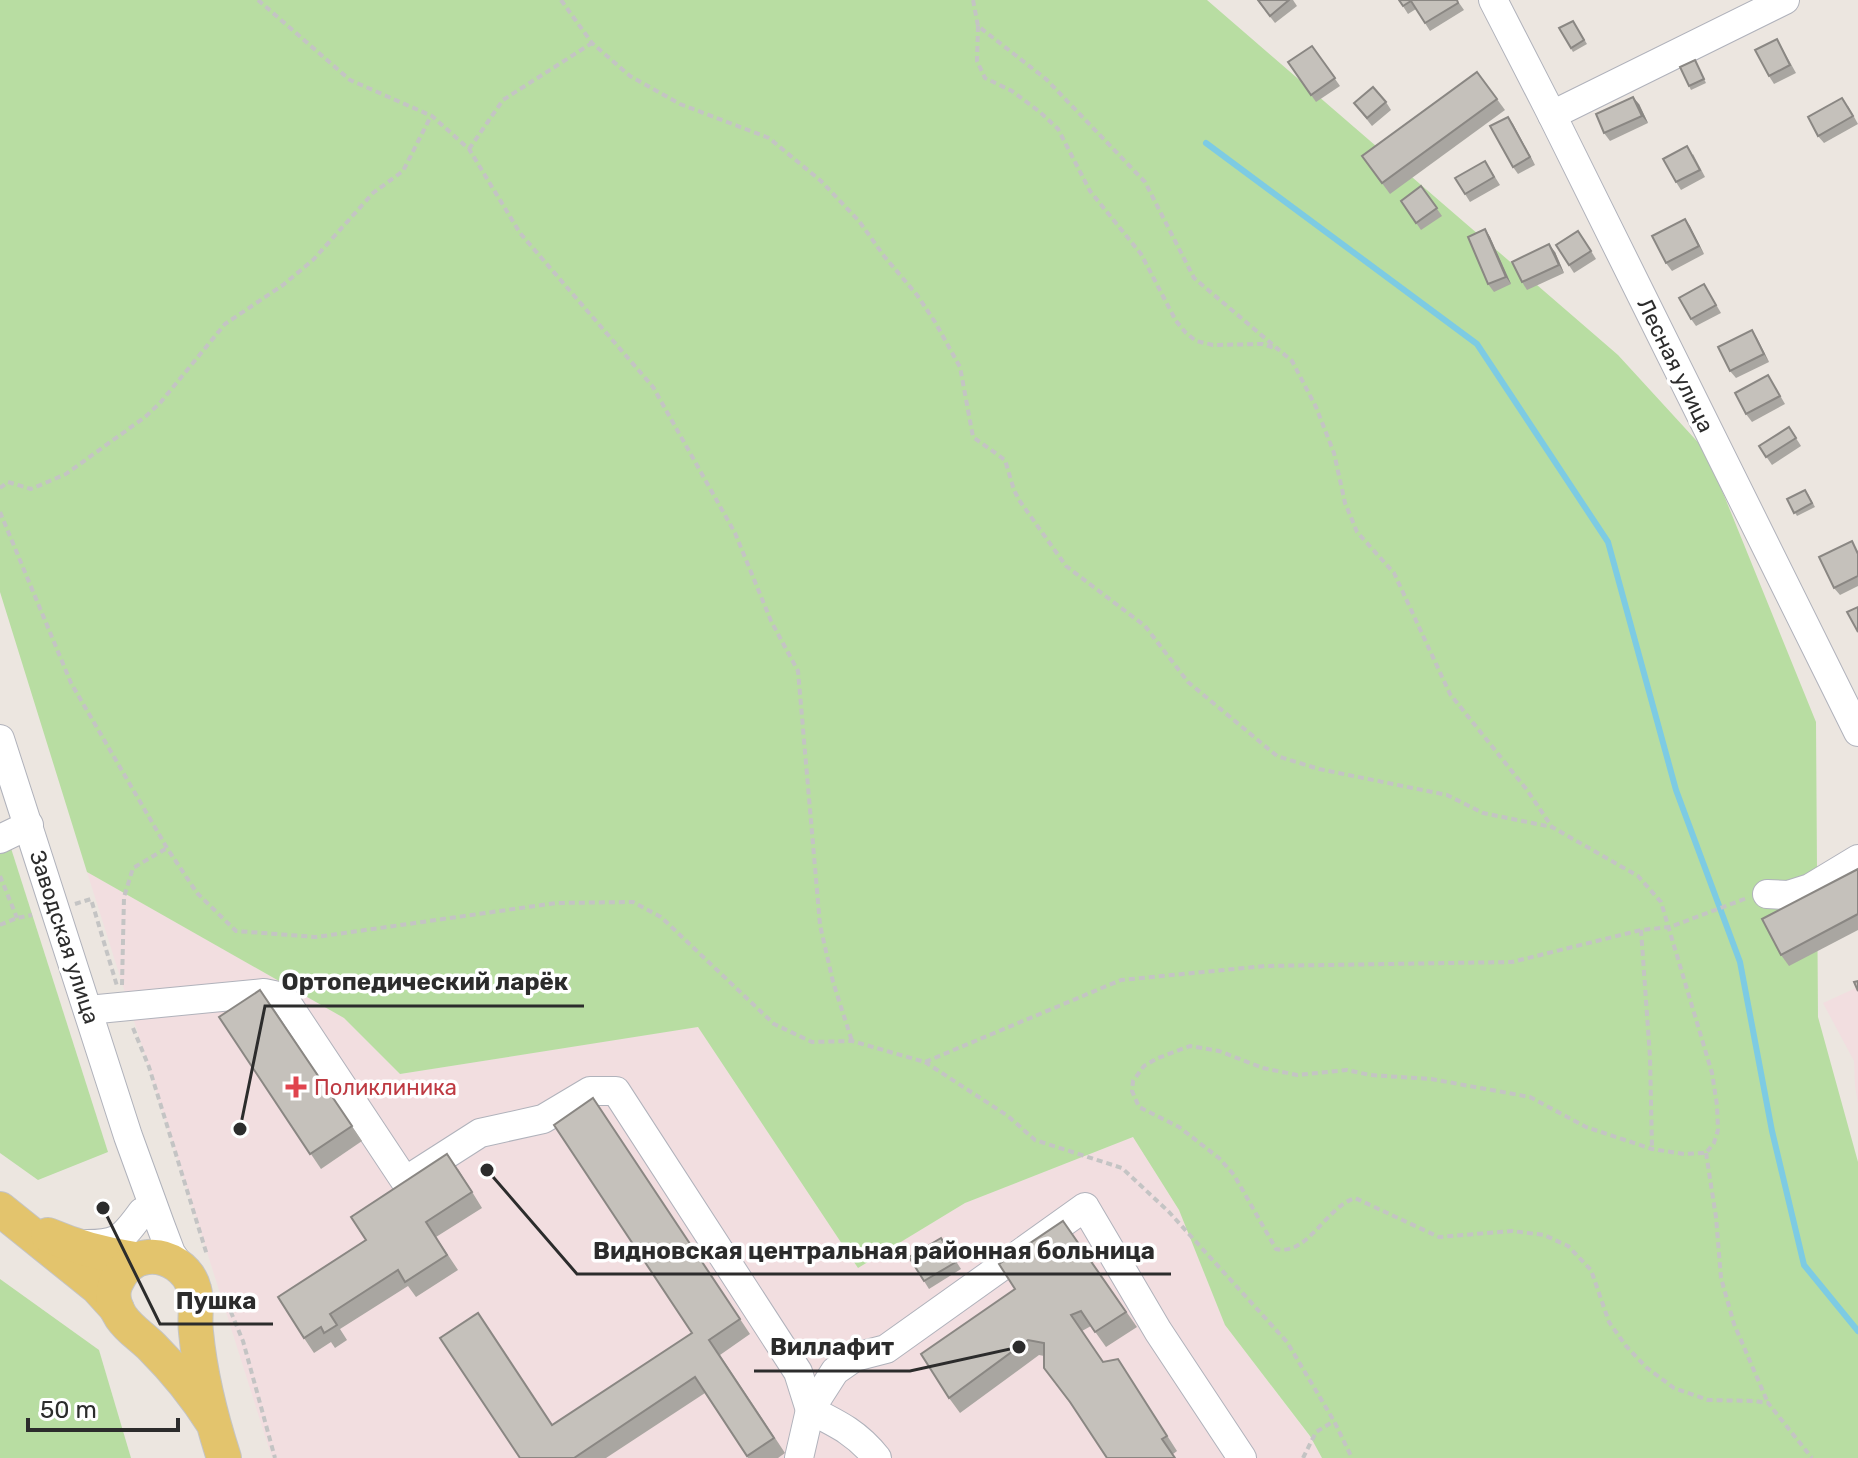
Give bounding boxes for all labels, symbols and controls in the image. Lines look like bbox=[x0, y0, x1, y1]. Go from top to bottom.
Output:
street label: Лесная улица bbox=[1631, 294, 1720, 437]
street label: Заводская улица bbox=[24, 847, 105, 1027]
callout: Ортопедический ларёк bbox=[265, 958, 584, 1006]
text: Ортопедический ларёк bbox=[282, 968, 569, 996]
place label: Поликлиника bbox=[314, 1074, 457, 1101]
marker: Поликлиника bbox=[285, 1076, 307, 1098]
callout: Видновская центральная районная больница bbox=[577, 1226, 1171, 1274]
text: Видновская центральная районная больница bbox=[593, 1237, 1155, 1265]
callout: Пушка bbox=[160, 1276, 273, 1324]
text: Пушка bbox=[176, 1287, 256, 1315]
callout: Виллафит bbox=[754, 1323, 910, 1371]
text: Виллафит bbox=[770, 1333, 894, 1361]
scale bar bbox=[28, 1382, 178, 1432]
text: 50 m bbox=[40, 1396, 97, 1424]

